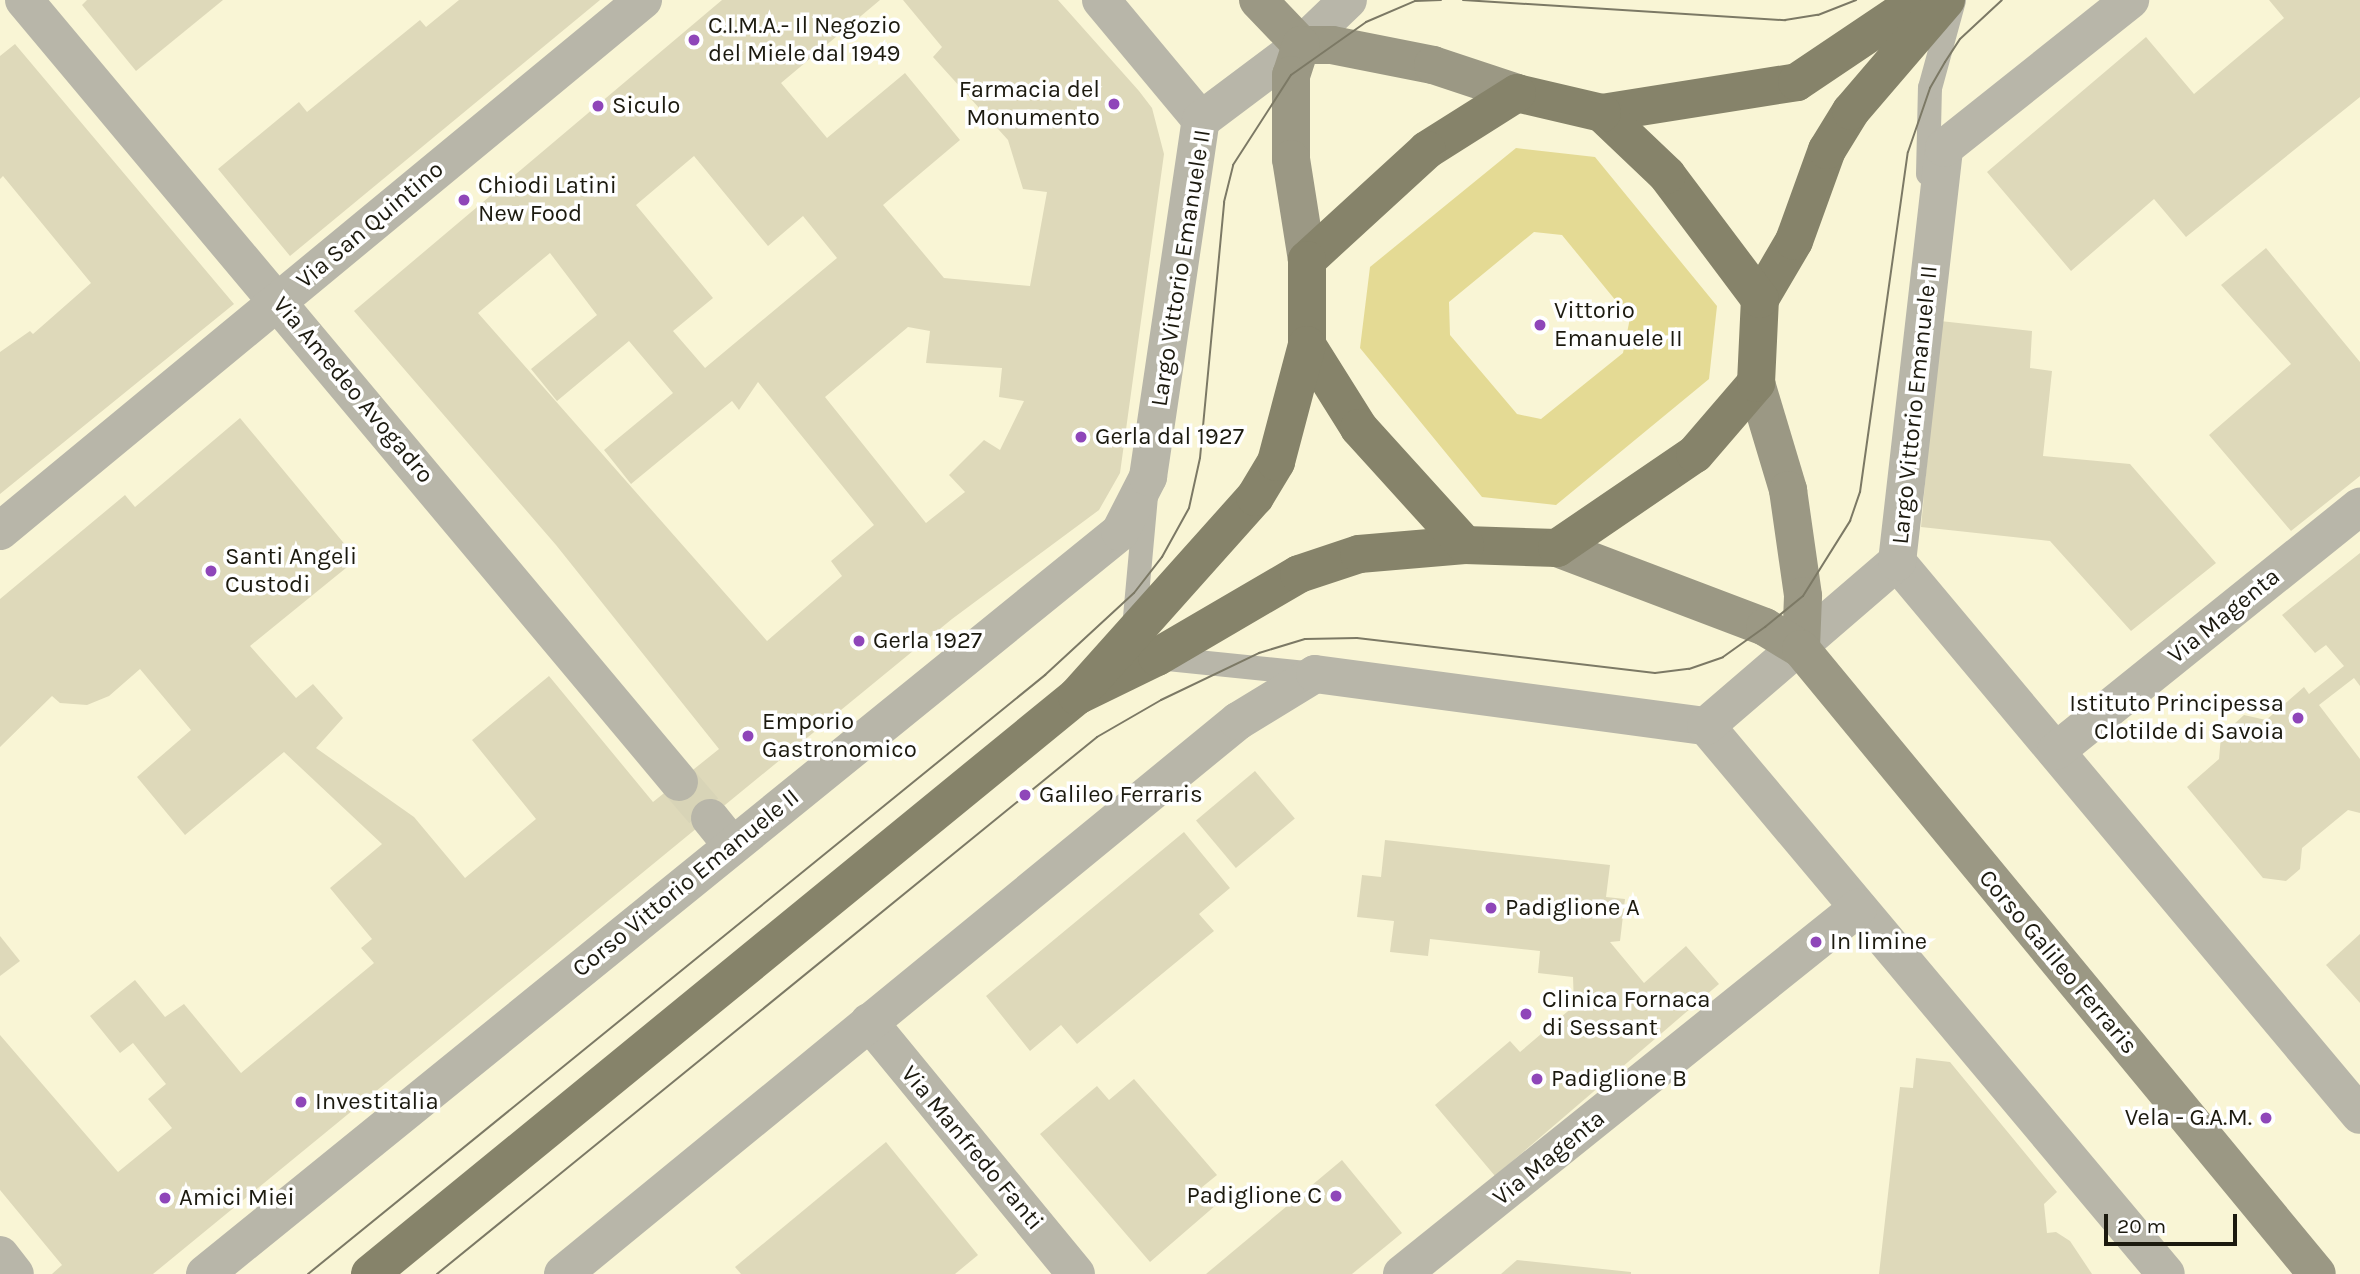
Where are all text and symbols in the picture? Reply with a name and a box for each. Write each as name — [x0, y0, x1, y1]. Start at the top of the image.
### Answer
place label: C.I.M.A.- Il Negozio del Miele dal 1949 — [708, 12, 901, 68]
marker: C.I.M.A.- Il Negozio del Miele dal 1949 — [686, 32, 702, 48]
place label: Farmacia del Monumento — [959, 76, 1100, 132]
place label: Siculo — [612, 92, 680, 120]
marker: Farmacia del Monumento — [1106, 96, 1122, 112]
marker: Siculo — [590, 98, 606, 114]
street label: Largo Vittorio Emanuele II — [1145, 127, 1217, 409]
street label: Via San Quintino — [291, 155, 449, 295]
place label: Chiodi Latini New Food — [478, 172, 617, 228]
marker: Chiodi Latini New Food — [456, 192, 472, 208]
street label: Largo Vittorio Emanuele II — [1886, 264, 1944, 546]
street label: Via Amedeo Avogadro — [267, 291, 439, 489]
place label: Vittorio Emanuele II — [1554, 297, 1683, 353]
marker: Vittorio Emanuele II — [1532, 317, 1548, 333]
place label: Gerla dal 1927 — [1095, 423, 1244, 451]
marker: Gerla dal 1927 — [1073, 429, 1089, 445]
place label: Santi Angeli Custodi — [225, 543, 357, 599]
street label: Via Magenta — [2162, 562, 2286, 670]
marker: Santi Angeli Custodi — [203, 563, 219, 579]
place label: Gerla 1927 — [873, 627, 982, 655]
marker: Gerla 1927 — [851, 633, 867, 649]
place label: Istituto Principessa Clotilde di Savoia — [2069, 690, 2284, 746]
place label: Emporio Gastronomico — [762, 708, 917, 764]
marker: Istituto Principessa Clotilde di Savoia — [2290, 710, 2306, 726]
marker: Emporio Gastronomico — [740, 728, 756, 744]
place label: Galileo Ferraris — [1039, 781, 1203, 809]
street label: Corso Vittorio Emanuele II — [567, 783, 805, 983]
marker: Galileo Ferraris — [1017, 787, 1033, 803]
street label: Corso Galileo Ferraris — [1973, 864, 2143, 1060]
place label: Padiglione A — [1505, 894, 1640, 922]
marker: Padiglione A — [1483, 900, 1499, 916]
place label: In limine — [1830, 928, 1927, 956]
marker: In limine — [1808, 934, 1824, 950]
place label: Clinica Fornaca di Sessant — [1542, 986, 1711, 1042]
marker: Clinica Fornaca di Sessant — [1516, 1004, 1536, 1024]
street label: Via Manfredo Fanti — [895, 1060, 1049, 1236]
place label: Padiglione B — [1551, 1065, 1687, 1093]
marker: Padiglione B — [1529, 1071, 1545, 1087]
place label: Investitalia — [315, 1088, 439, 1116]
marker: Investitalia — [293, 1094, 309, 1110]
street label: Via Magenta — [1487, 1104, 1611, 1212]
place label: Vela - G.A.M. — [2125, 1104, 2252, 1132]
marker: Vela - G.A.M. — [2258, 1110, 2274, 1126]
place label: Padiglione C — [1186, 1182, 1322, 1210]
place label: Amici Miei — [179, 1184, 295, 1212]
marker: Padiglione C — [1328, 1188, 1344, 1204]
marker: Amici Miei — [157, 1190, 173, 1206]
scale bar — [2108, 1200, 2241, 1244]
text: 20 m — [2117, 1214, 2166, 1238]

